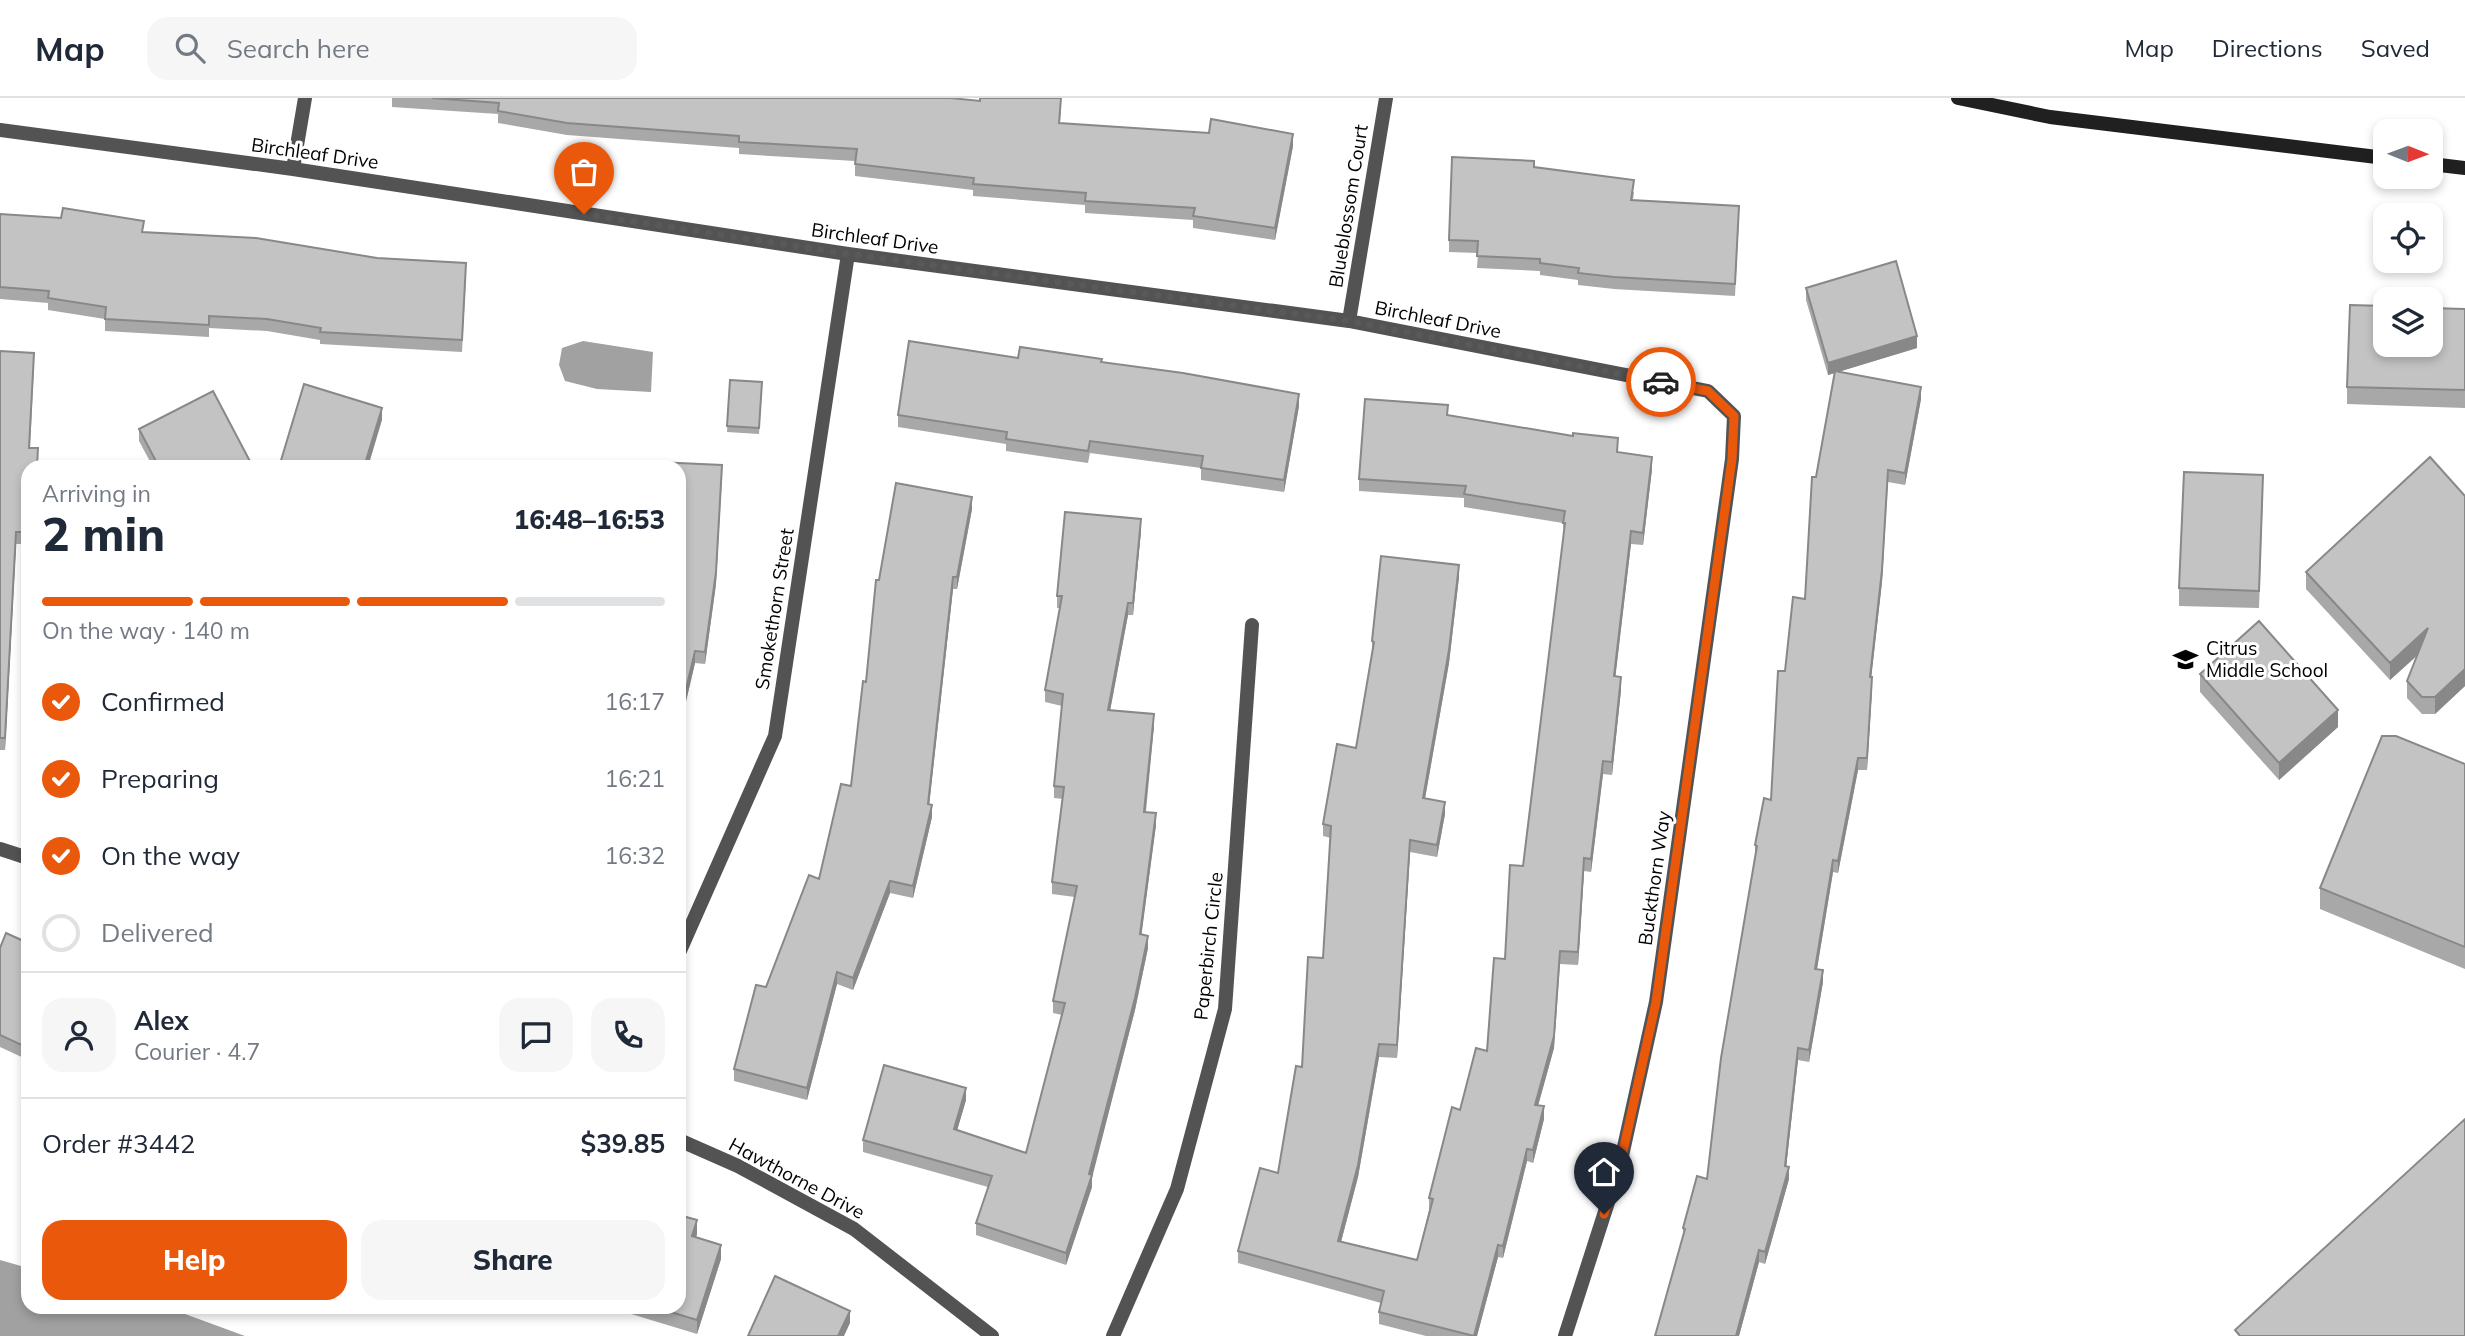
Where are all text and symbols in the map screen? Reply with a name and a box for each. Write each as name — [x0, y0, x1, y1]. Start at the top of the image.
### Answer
search box — [147, 17, 637, 80]
text: Map — [35, 28, 105, 69]
icon: search — [171, 29, 209, 67]
text: Search here — [227, 32, 370, 65]
text: Map — [2124, 33, 2174, 63]
text: Directions — [2212, 33, 2323, 63]
text: Saved — [2361, 33, 2430, 63]
north arrow — [2373, 119, 2443, 189]
map controls — [2373, 119, 2443, 357]
street label: Blueblossom Court — [1323, 122, 1373, 289]
street label: Birchleaf Drive — [250, 132, 380, 174]
pin — [554, 142, 614, 214]
icon: bag — [565, 153, 603, 191]
button: locate — [2373, 203, 2443, 273]
street label: Birchleaf Drive — [810, 217, 940, 259]
button: layers — [2373, 287, 2443, 357]
street label: Birchleaf Drive — [1373, 295, 1503, 343]
courier — [1626, 347, 1696, 417]
icon: car — [1642, 363, 1680, 401]
text: Arriving in — [42, 479, 151, 508]
text: 16:48–16:53 — [514, 503, 665, 536]
text: 2 min — [42, 505, 165, 563]
street label: Smokethorn Street — [749, 526, 799, 692]
text: On the way · 140 m — [42, 616, 250, 645]
place label: Citrus Middle School — [2206, 636, 2328, 682]
school or university icon: Citrus Middle School — [2172, 645, 2200, 673]
icon: check — [42, 683, 80, 721]
text: Confirmed — [101, 685, 225, 718]
text: 16:17 — [605, 687, 665, 716]
icon: check — [42, 760, 80, 798]
text: Preparing — [101, 762, 219, 795]
text: 16:21 — [605, 764, 665, 793]
street label: Buckthorn Way — [1633, 809, 1675, 947]
icon: check — [42, 837, 80, 875]
text: On the way — [101, 839, 240, 872]
text: 16:32 — [605, 841, 665, 870]
street label: Paperbirch Circle — [1188, 871, 1228, 1021]
text: Delivered — [101, 916, 214, 949]
button: person — [42, 998, 116, 1072]
button: chat — [499, 998, 573, 1072]
button: phone — [591, 998, 665, 1072]
text: Alex — [134, 1004, 189, 1037]
text: Courier · 4.7 — [134, 1037, 260, 1066]
text: Order #3442 — [42, 1127, 195, 1160]
text: $39.85 — [581, 1127, 665, 1160]
street label: Hawthorne Drive — [725, 1132, 869, 1224]
pin — [1574, 1142, 1634, 1214]
icon: home — [1585, 1153, 1623, 1191]
button: Help — [42, 1220, 347, 1300]
button: Share — [361, 1220, 665, 1300]

